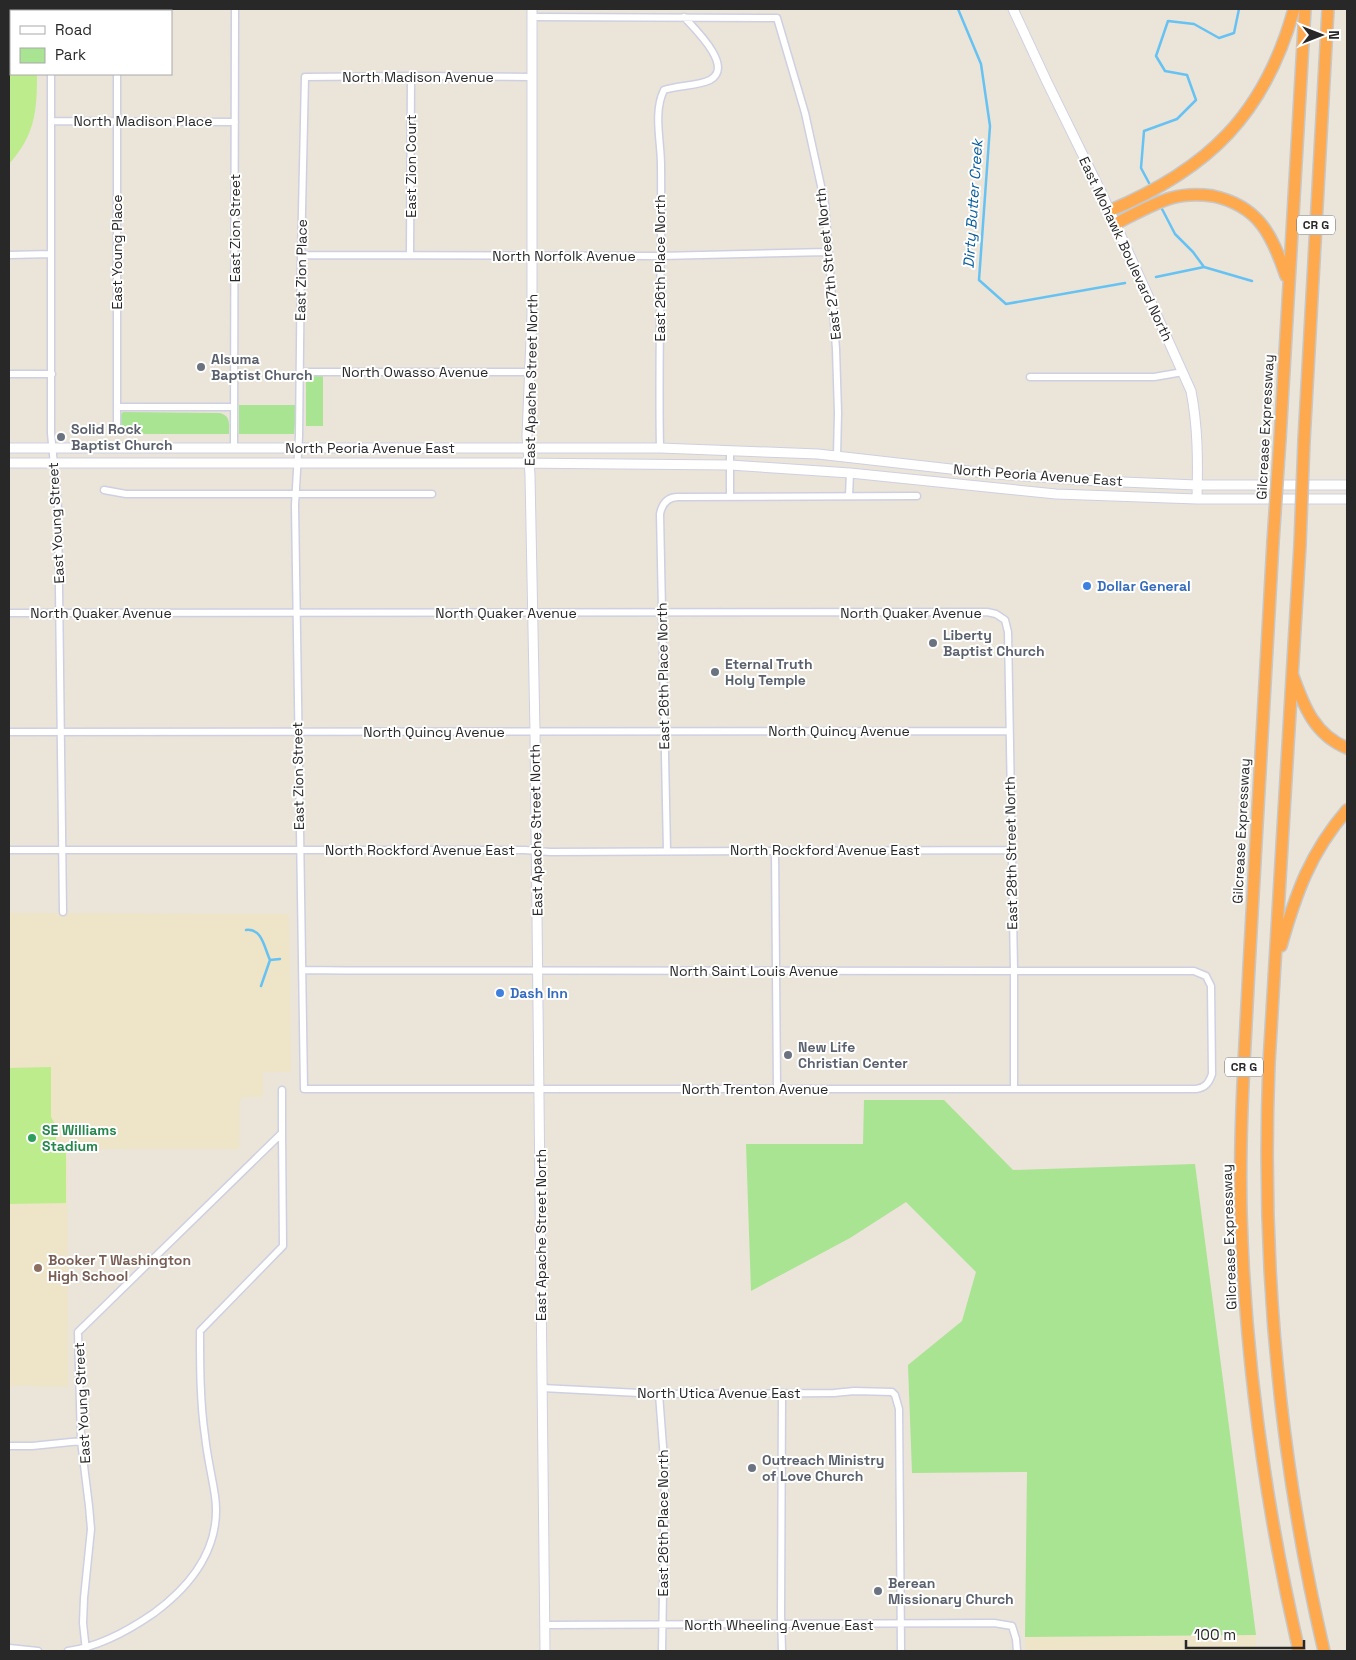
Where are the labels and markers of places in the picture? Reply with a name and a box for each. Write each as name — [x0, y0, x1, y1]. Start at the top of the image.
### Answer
place label: Alsuma Baptist Church — [211, 350, 313, 384]
marker: Alsuma Baptist Church — [195, 361, 207, 373]
place label: Solid Rock Baptist Church — [71, 420, 173, 454]
marker: Solid Rock Baptist Church — [55, 431, 67, 443]
place label: Dollar General — [1097, 577, 1191, 595]
marker: Dollar General — [1081, 580, 1093, 592]
place label: Liberty Baptist Church — [943, 626, 1045, 660]
marker: Liberty Baptist Church — [927, 637, 939, 649]
place label: Eternal Truth Holy Temple — [725, 655, 813, 689]
marker: Eternal Truth Holy Temple — [709, 666, 721, 678]
place label: Dash Inn — [510, 984, 568, 1002]
marker: Dash Inn — [494, 987, 506, 999]
place label: New Life Christian Center — [798, 1038, 908, 1072]
marker: New Life Christian Center — [782, 1049, 794, 1061]
place label: SE Williams Stadium — [42, 1121, 117, 1155]
marker: SE Williams Stadium — [26, 1132, 38, 1144]
place label: Booker T Washington High School — [48, 1251, 191, 1285]
marker: Booker T Washington High School — [32, 1262, 44, 1274]
place label: Outreach Ministry of Love Church — [762, 1451, 884, 1485]
marker: Outreach Ministry of Love Church — [746, 1462, 758, 1474]
place label: Berean Missionary Church — [888, 1574, 1014, 1608]
marker: Berean Missionary Church — [872, 1585, 884, 1597]

